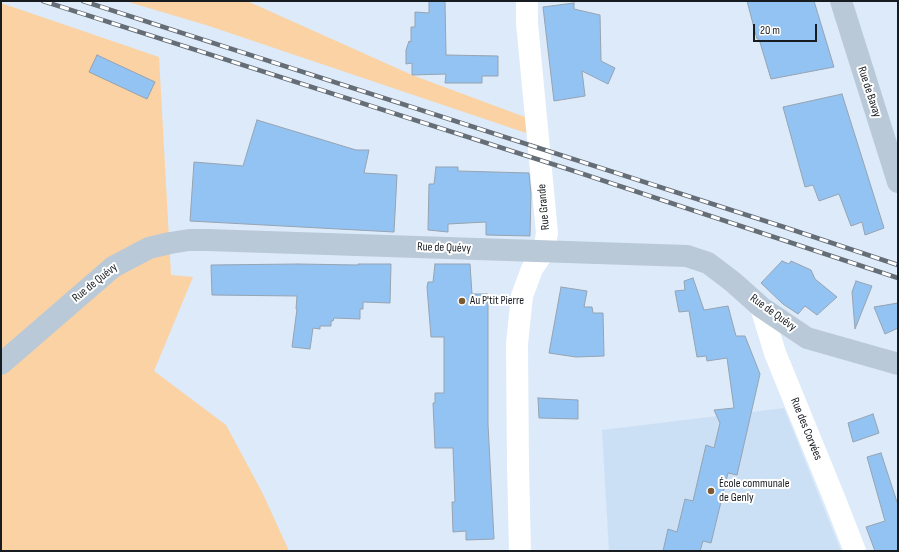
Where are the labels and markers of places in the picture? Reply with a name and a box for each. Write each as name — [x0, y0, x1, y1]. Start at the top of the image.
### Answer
place label: Au P'tit Pierre — [470, 294, 524, 308]
marker: Au P'tit Pierre — [457, 296, 467, 306]
place label: École communale de Genly — [719, 477, 790, 505]
marker: École communale de Genly — [706, 486, 716, 496]

